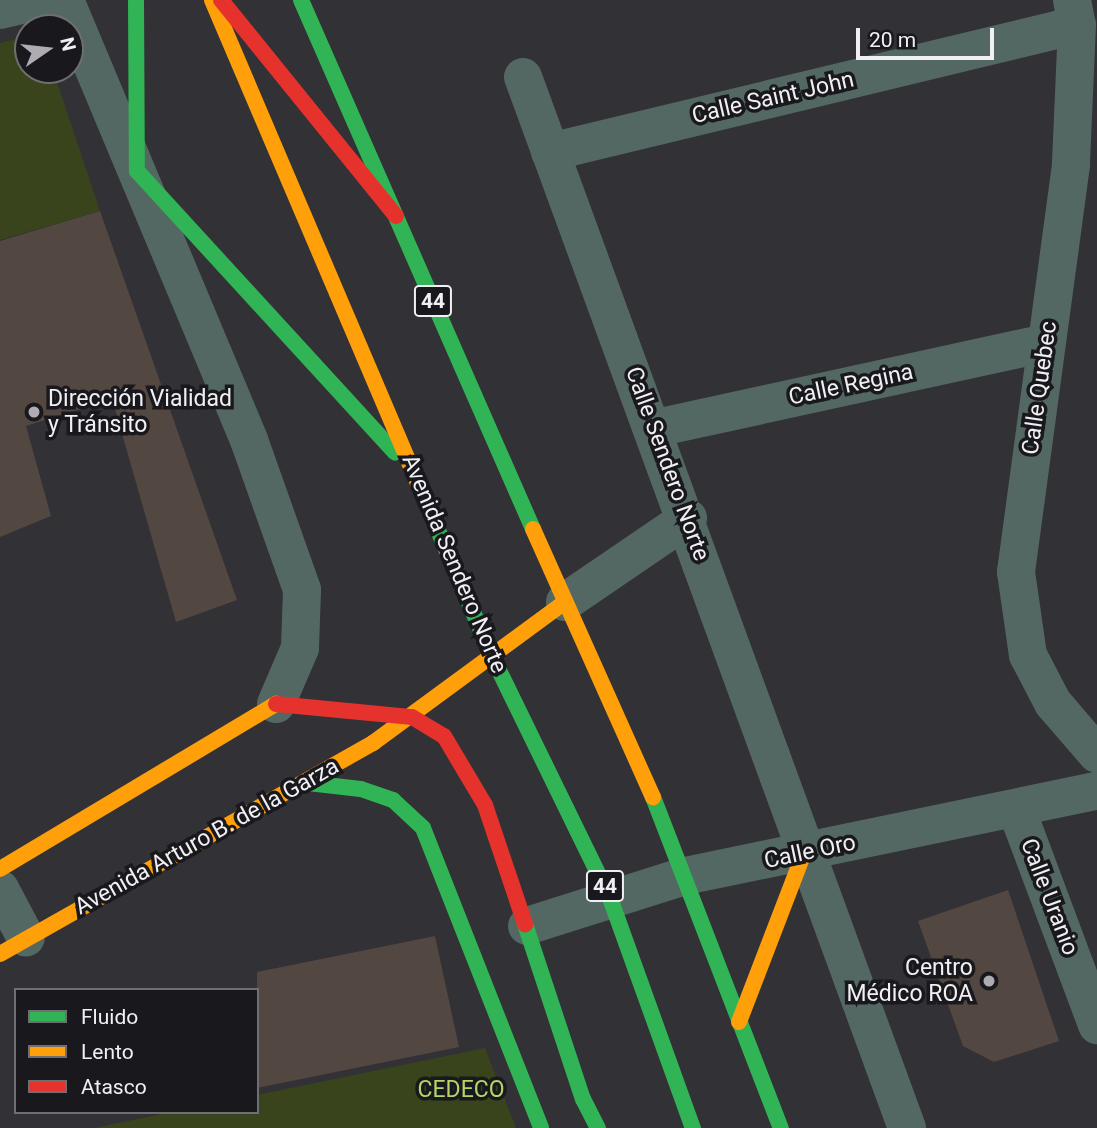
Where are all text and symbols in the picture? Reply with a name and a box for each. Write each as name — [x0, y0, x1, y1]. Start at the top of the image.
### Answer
north arrow — [14, 14, 84, 84]
scale bar — [859, 14, 997, 58]
text: 20 m — [869, 28, 916, 52]
text: N — [55, 35, 81, 54]
street label: Calle Saint John — [689, 66, 857, 130]
road number: 44 — [414, 284, 452, 318]
street label: Calle Quebec — [1017, 320, 1063, 456]
street label: Calle Regina — [786, 358, 916, 412]
street label: Calle Sendero Norte — [619, 363, 715, 565]
place label: Dirección Vialidad y Tránsito — [48, 385, 232, 439]
marker: Dirección Vialidad y Tránsito — [26, 404, 42, 420]
street label: Avenida Sendero Norte — [395, 451, 513, 677]
street label: Avenida Arturo B. de la Garza — [70, 753, 344, 921]
street label: Calle Oro — [762, 829, 858, 875]
street label: Calle Uranio — [1014, 835, 1084, 959]
road number: 44 — [586, 868, 624, 903]
place label: Centro Médico ROA — [847, 954, 973, 1008]
marker: Centro Médico ROA — [979, 971, 999, 991]
legend — [14, 988, 259, 1114]
text: Fluido — [81, 1005, 138, 1029]
text: Lento — [81, 1040, 134, 1064]
text: Atasco — [81, 1075, 147, 1099]
park label: CEDECO — [417, 1076, 505, 1104]

